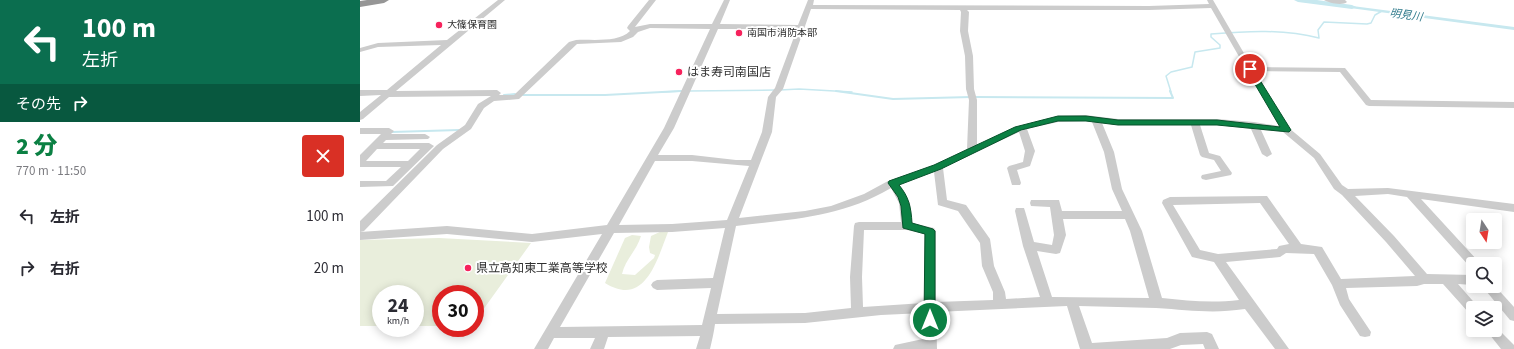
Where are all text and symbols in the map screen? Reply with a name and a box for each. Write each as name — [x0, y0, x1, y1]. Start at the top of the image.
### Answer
water label: 明見川 — [1389, 5, 1424, 25]
text: 100 m — [82, 8, 156, 48]
icon: left — [16, 16, 68, 68]
place label: 大篠保育園 — [447, 18, 497, 32]
marker: 大篠保育園 — [434, 20, 444, 30]
place label: 南国市消防本部 — [747, 26, 817, 40]
marker: 南国市消防本部 — [734, 28, 744, 38]
text: 左折 — [82, 48, 118, 73]
pin — [1233, 52, 1267, 86]
icon: arrive — [1239, 58, 1261, 80]
place label: はま寿司南国店 — [687, 64, 771, 81]
marker: はま寿司南国店 — [674, 67, 684, 77]
icon: right — [69, 92, 91, 114]
text: その先 — [16, 94, 61, 115]
text: 2 分 — [16, 129, 58, 164]
button: close — [302, 135, 344, 177]
text: 770 m · 11:50 — [16, 162, 86, 180]
icon: left — [16, 205, 38, 227]
text: 100 m — [306, 206, 344, 227]
text: 左折 — [50, 207, 80, 228]
north arrow — [1466, 213, 1502, 249]
map controls — [1466, 213, 1502, 337]
icon: right — [16, 257, 38, 279]
button: search — [1466, 257, 1502, 293]
text: 20 m — [314, 258, 344, 279]
text: 右折 — [50, 259, 80, 280]
place label: 県立高知東工業高等学校 — [476, 260, 608, 277]
marker: 県立高知東工業高等学校 — [463, 263, 473, 273]
speed limit sign: 30 — [432, 285, 484, 337]
text: 24 — [387, 292, 409, 320]
position arrow — [909, 299, 951, 341]
button: layers — [1466, 301, 1502, 337]
text: km/h — [387, 314, 409, 328]

